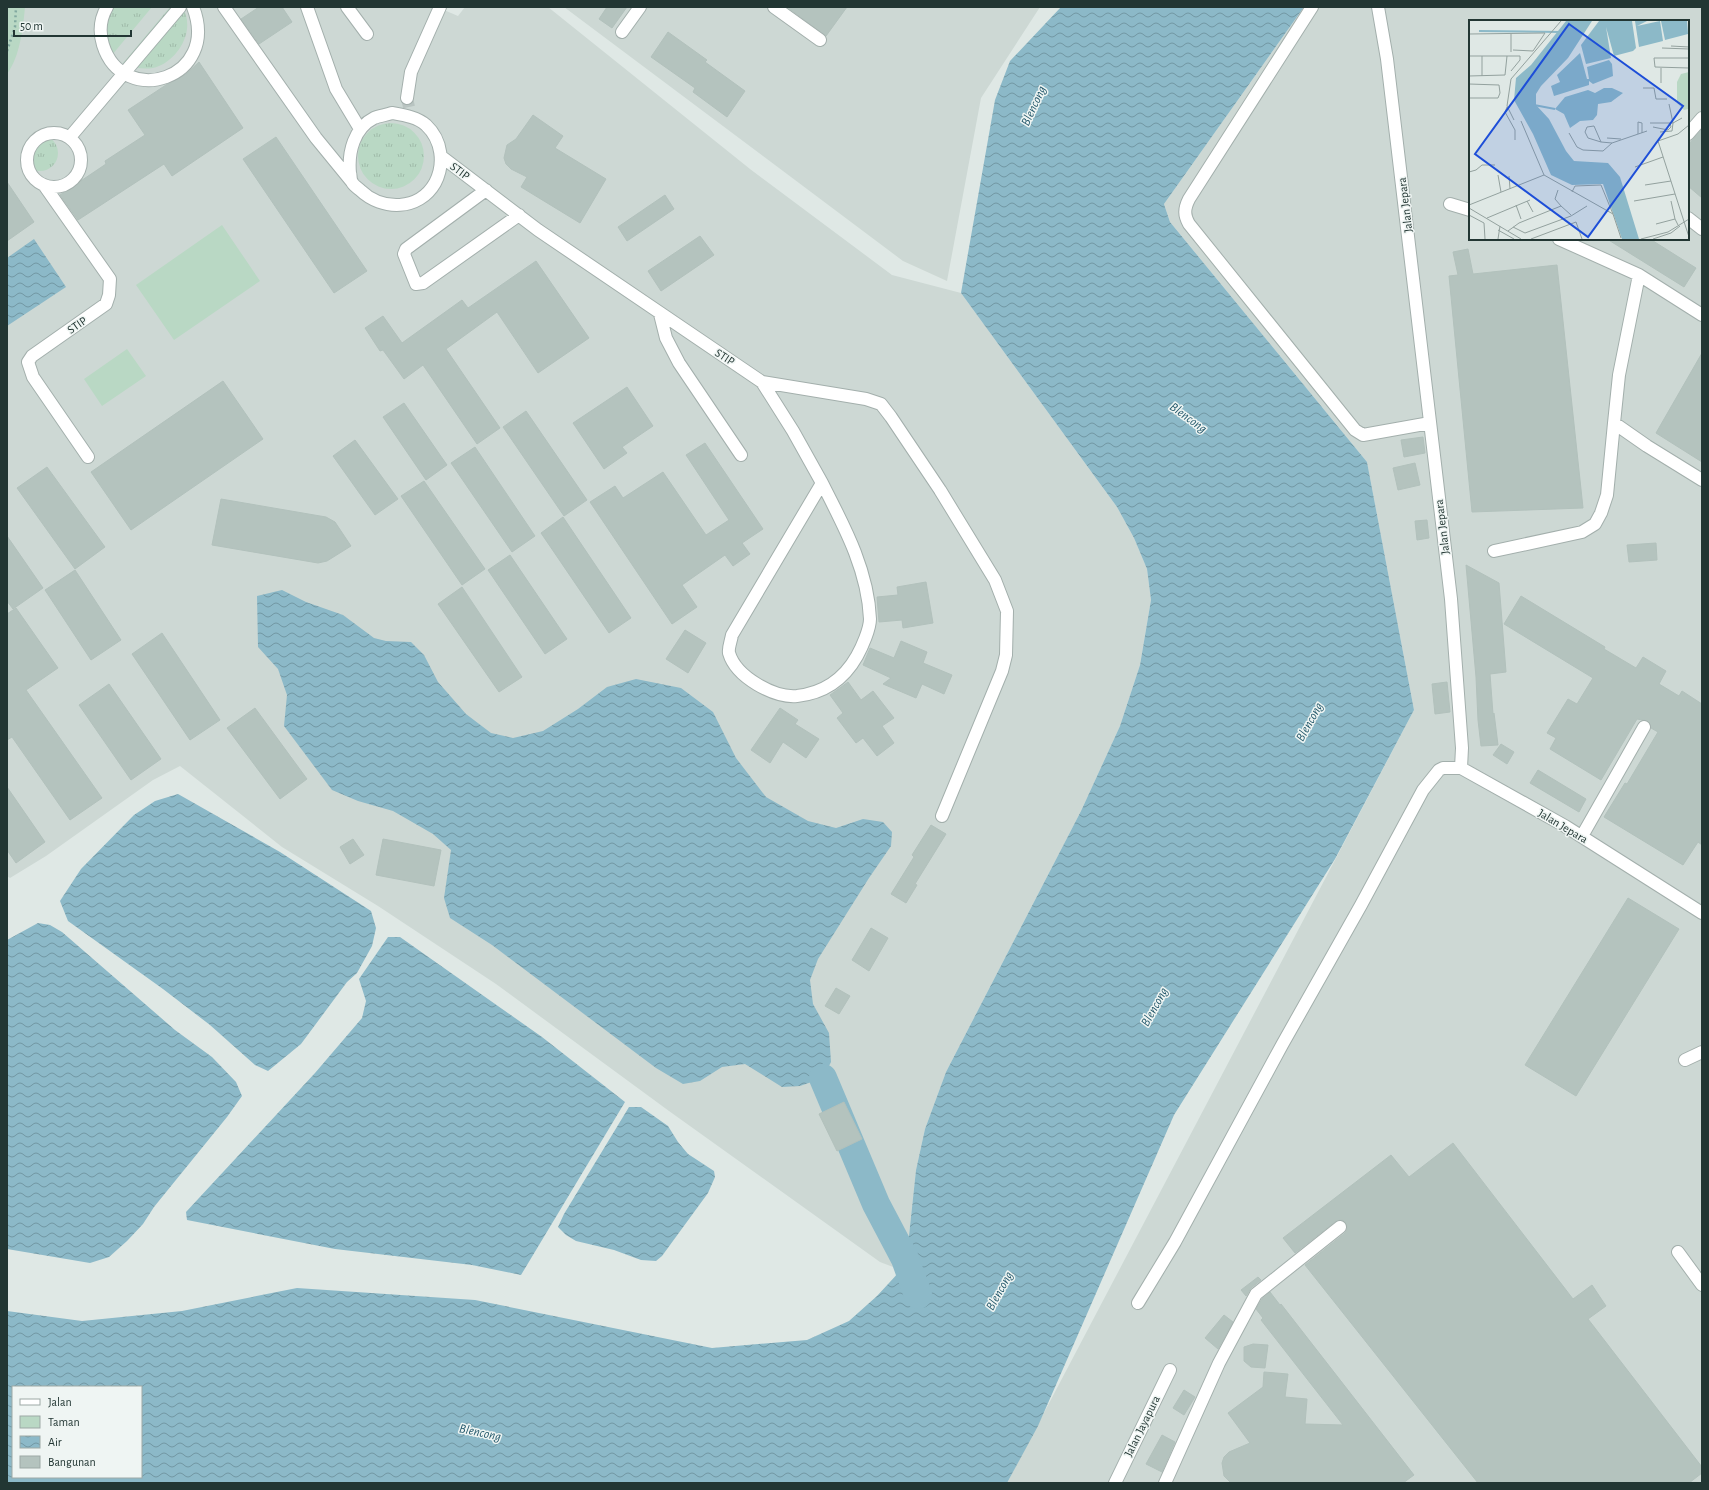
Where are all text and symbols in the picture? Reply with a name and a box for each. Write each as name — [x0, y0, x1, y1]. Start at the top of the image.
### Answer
scale bar — [14, 12, 131, 38]
text: 50 m — [20, 20, 43, 32]
inset map — [1469, 20, 1689, 240]
water label: Blencong — [1019, 84, 1049, 128]
street label: STIP — [448, 160, 472, 182]
street label: Jalan Jepara — [1396, 176, 1414, 233]
street label: STIP — [65, 314, 89, 336]
street label: STIP — [713, 346, 737, 368]
water label: Blencong — [1167, 400, 1209, 436]
street label: Jalan Jepara — [1433, 498, 1451, 555]
water label: Blencong — [1294, 700, 1326, 744]
street label: Jalan Jepara — [1536, 807, 1590, 846]
water label: Blencong — [1139, 985, 1171, 1029]
water label: Blencong — [984, 1269, 1016, 1313]
legend — [12, 1386, 142, 1478]
street label: Jalan Jayapura — [1122, 1393, 1163, 1459]
text: Jalan — [48, 1396, 72, 1408]
text: Taman — [48, 1416, 80, 1428]
water label: Blencong — [458, 1422, 502, 1444]
text: Air — [48, 1436, 62, 1448]
text: Bangunan — [48, 1456, 96, 1468]

